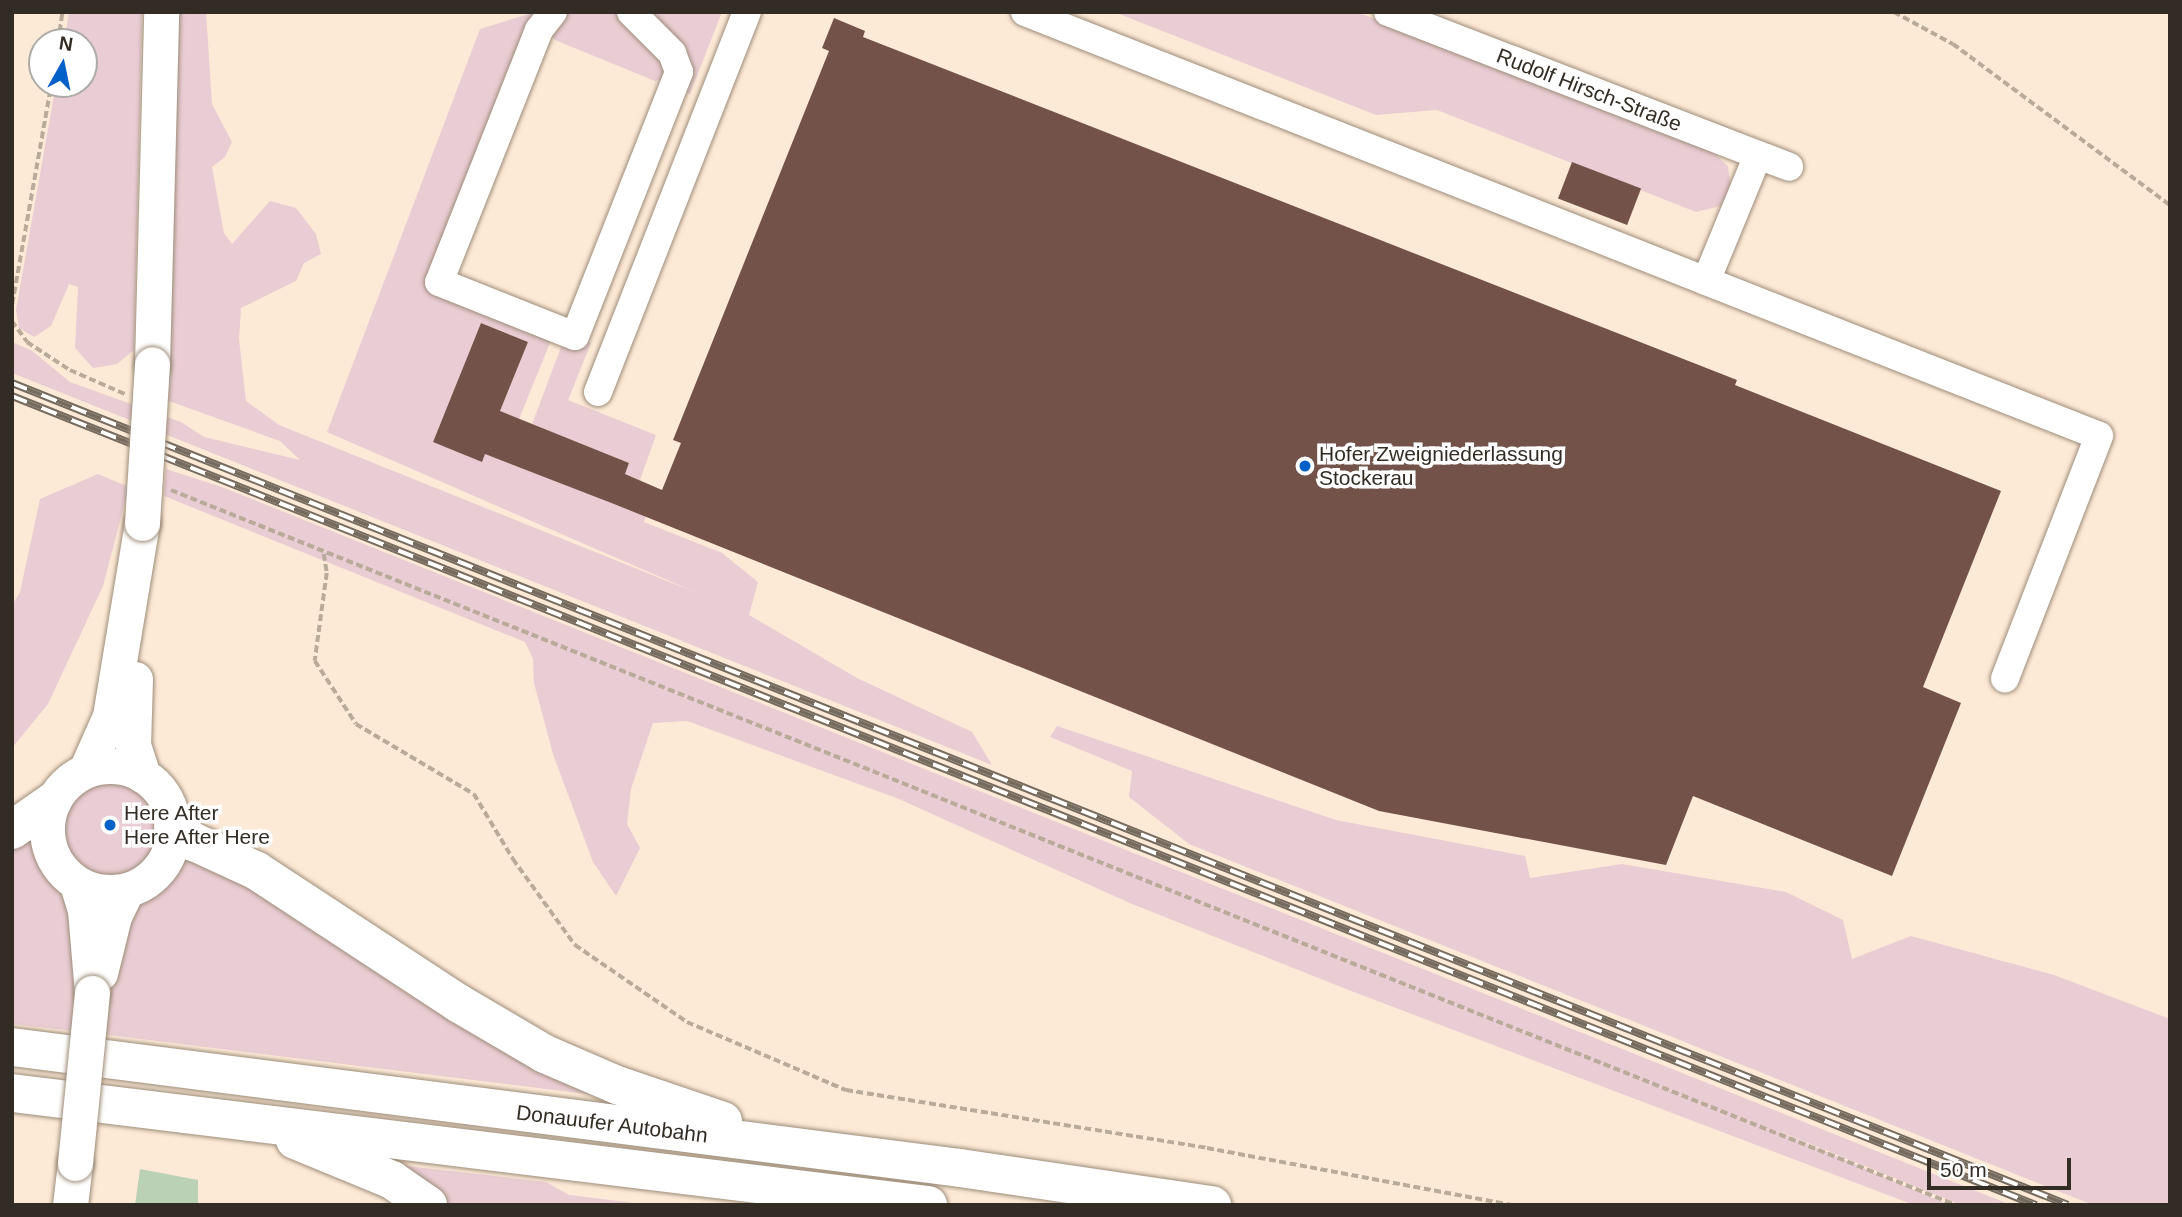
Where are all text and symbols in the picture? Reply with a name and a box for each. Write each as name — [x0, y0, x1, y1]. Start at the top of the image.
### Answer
north arrow — [28, 28, 98, 98]
text: N — [58, 32, 74, 55]
street label: Rudolf Hirsch-Straße — [1493, 43, 1685, 137]
place label: Hofer Zweigniederlassung Stockerau — [1319, 441, 1563, 491]
marker: Hofer Zweigniederlassung Stockerau — [1297, 458, 1313, 474]
place label: Here After Here After Here — [124, 800, 271, 850]
marker: Here After Here After Here — [102, 817, 118, 833]
street label: Donauufer Autobahn — [514, 1100, 710, 1148]
scale bar — [1930, 1144, 2074, 1188]
text: 50 m — [1940, 1158, 1987, 1181]

